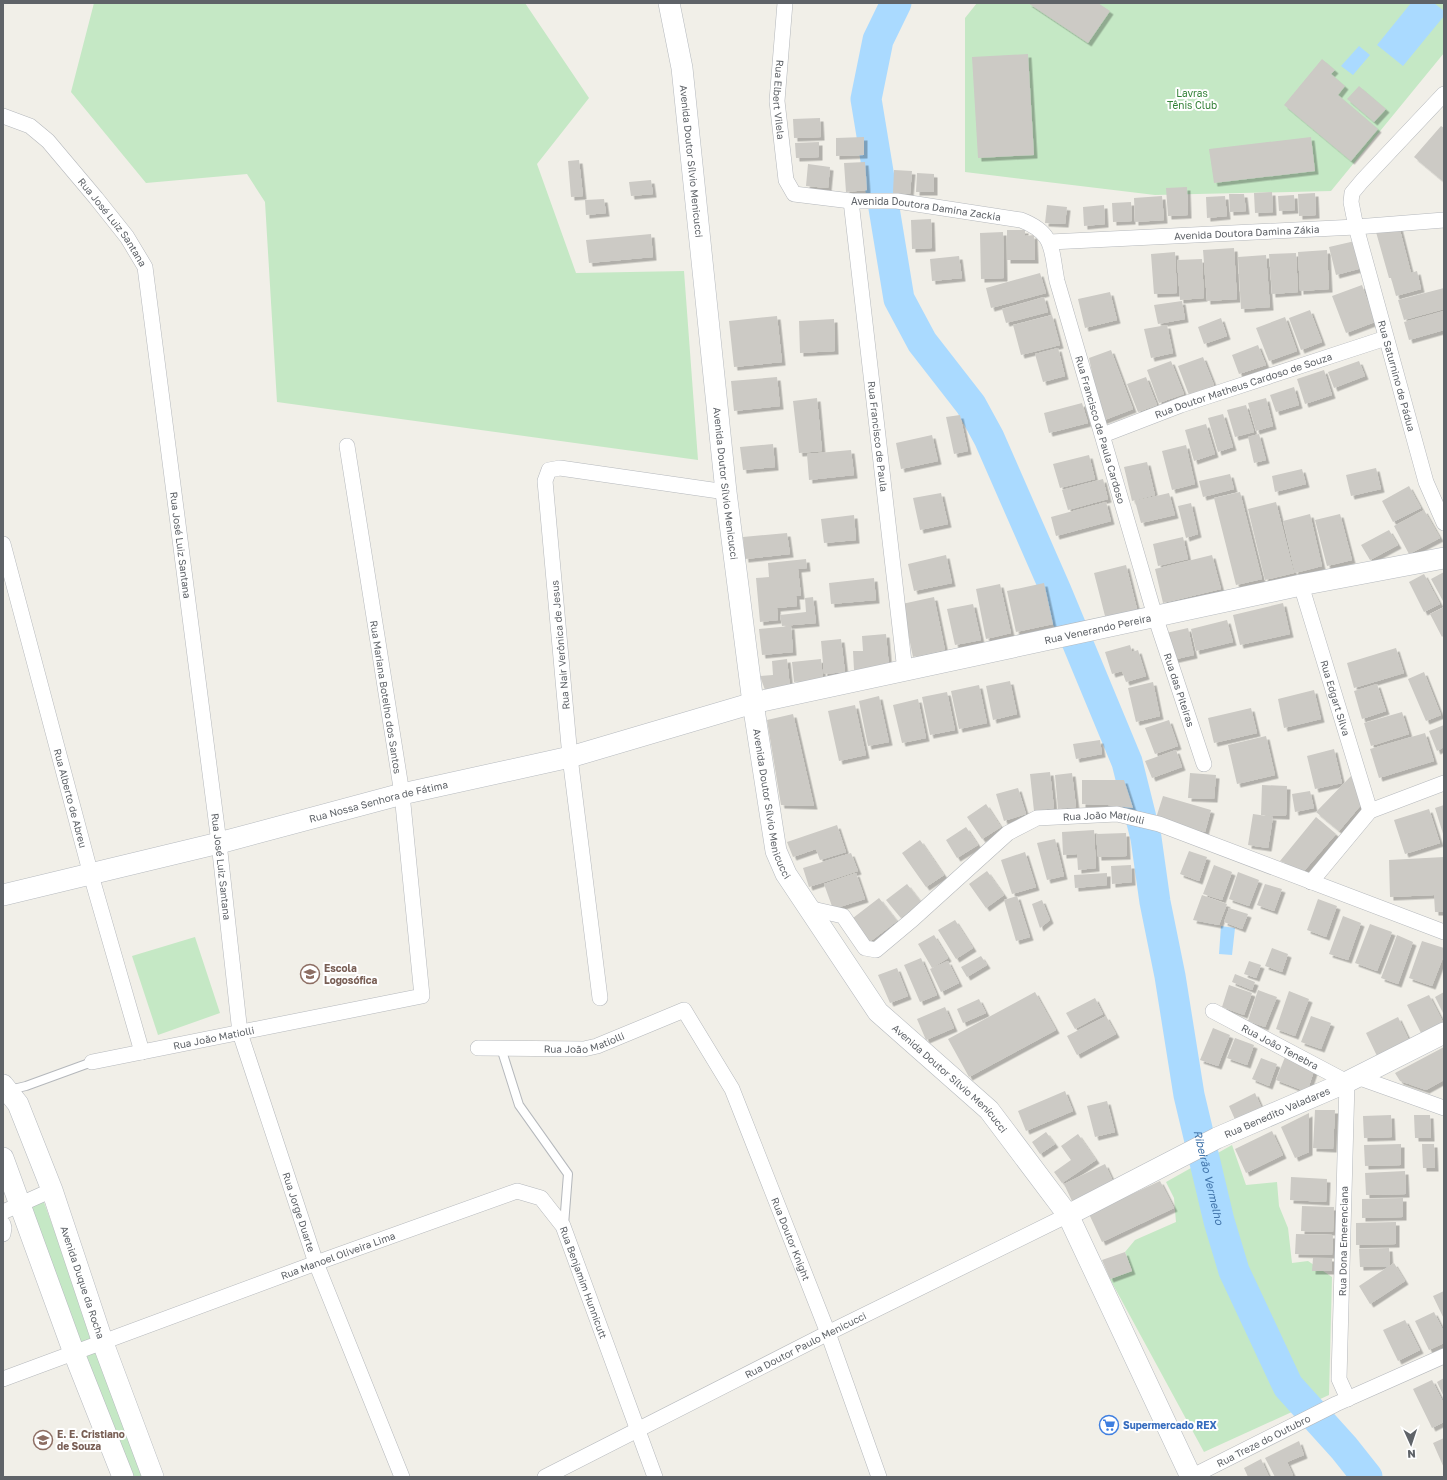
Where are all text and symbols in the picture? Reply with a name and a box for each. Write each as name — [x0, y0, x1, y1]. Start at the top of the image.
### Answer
street label: Rua Elbert Vilela — [771, 59, 787, 140]
street label: Avenida Doutor Sílvio Menicucci — [678, 84, 706, 238]
park label: Lavras Tênis Club — [1167, 87, 1217, 111]
street label: Rua José Luiz Santana — [76, 175, 149, 269]
street label: Avenida Doutora Damina Zackia — [851, 195, 1002, 223]
street label: Avenida Doutora Damina Zákia — [1174, 223, 1320, 242]
street label: Rua Saturnino de Pádua — [1376, 319, 1418, 433]
street label: Rua Doutor Matheus Cardoso de Souza — [1153, 350, 1334, 421]
street label: Rua Francisco de Paula Cardoso — [1073, 354, 1128, 505]
street label: Rua Francisco de Paula — [866, 380, 890, 492]
street label: Avenida Doutor Sílvio Menicucci — [711, 407, 741, 560]
street label: Rua José Luiz Santana — [168, 491, 194, 599]
street label: Rua Nair Verônica de Jesus — [548, 580, 572, 710]
street label: Rua Venerando Pereira — [1043, 611, 1152, 646]
street label: Rua Mariana Botelho dos Santos — [368, 619, 404, 775]
street label: Rua das Piteiras — [1162, 651, 1197, 728]
street label: Rua Edgart Silva — [1318, 659, 1353, 737]
street label: Avenida Doutor Sílvio Menicucci — [751, 728, 794, 881]
street label: Rua Alberto de Abreu — [52, 747, 89, 849]
street label: Rua Nossa Senhora de Fátima — [308, 778, 449, 825]
street label: Rua João Matiolli — [1062, 808, 1146, 826]
street label: Rua José Luiz Santana — [209, 812, 233, 921]
place label: Escola Logosófica — [324, 962, 378, 986]
school or university icon: Escola Logosófica — [299, 963, 321, 985]
street label: Rua João Tenebra — [1240, 1021, 1321, 1072]
street label: Avenida Doutor Sílvio Menicucci — [890, 1022, 1010, 1135]
street label: Rua João Matiolli — [172, 1024, 255, 1052]
street label: Rua João Matiolli — [544, 1029, 626, 1055]
street label: Rua Benedito Valadares — [1222, 1084, 1332, 1140]
water label: Ribeirão Vermelho — [1192, 1129, 1227, 1227]
street label: Rua Jorge Duarte — [280, 1171, 318, 1254]
street label: Rua Dona Emerenciana — [1336, 1186, 1350, 1296]
street label: Rua Doutor Knight — [769, 1196, 813, 1282]
street label: Avenida Duque da Rocha — [58, 1224, 107, 1340]
street label: Rua Benjamim Hunnicutt — [558, 1225, 610, 1340]
street label: Rua Manoel Oliveira Lima — [279, 1229, 397, 1282]
street label: Rua Doutor Paulo Menicucci — [743, 1309, 868, 1380]
street label: Rua Treze do Outubro — [1214, 1412, 1312, 1469]
supermarket icon: Supermercado REX — [1098, 1414, 1120, 1436]
place label: Supermercado REX — [1123, 1419, 1217, 1431]
north arrow — [1391, 1424, 1431, 1464]
place label: E. E. Cristiano de Souza — [57, 1428, 125, 1452]
school or university icon: E. E. Cristiano de Souza — [32, 1429, 54, 1451]
text: N — [1407, 1448, 1416, 1461]

